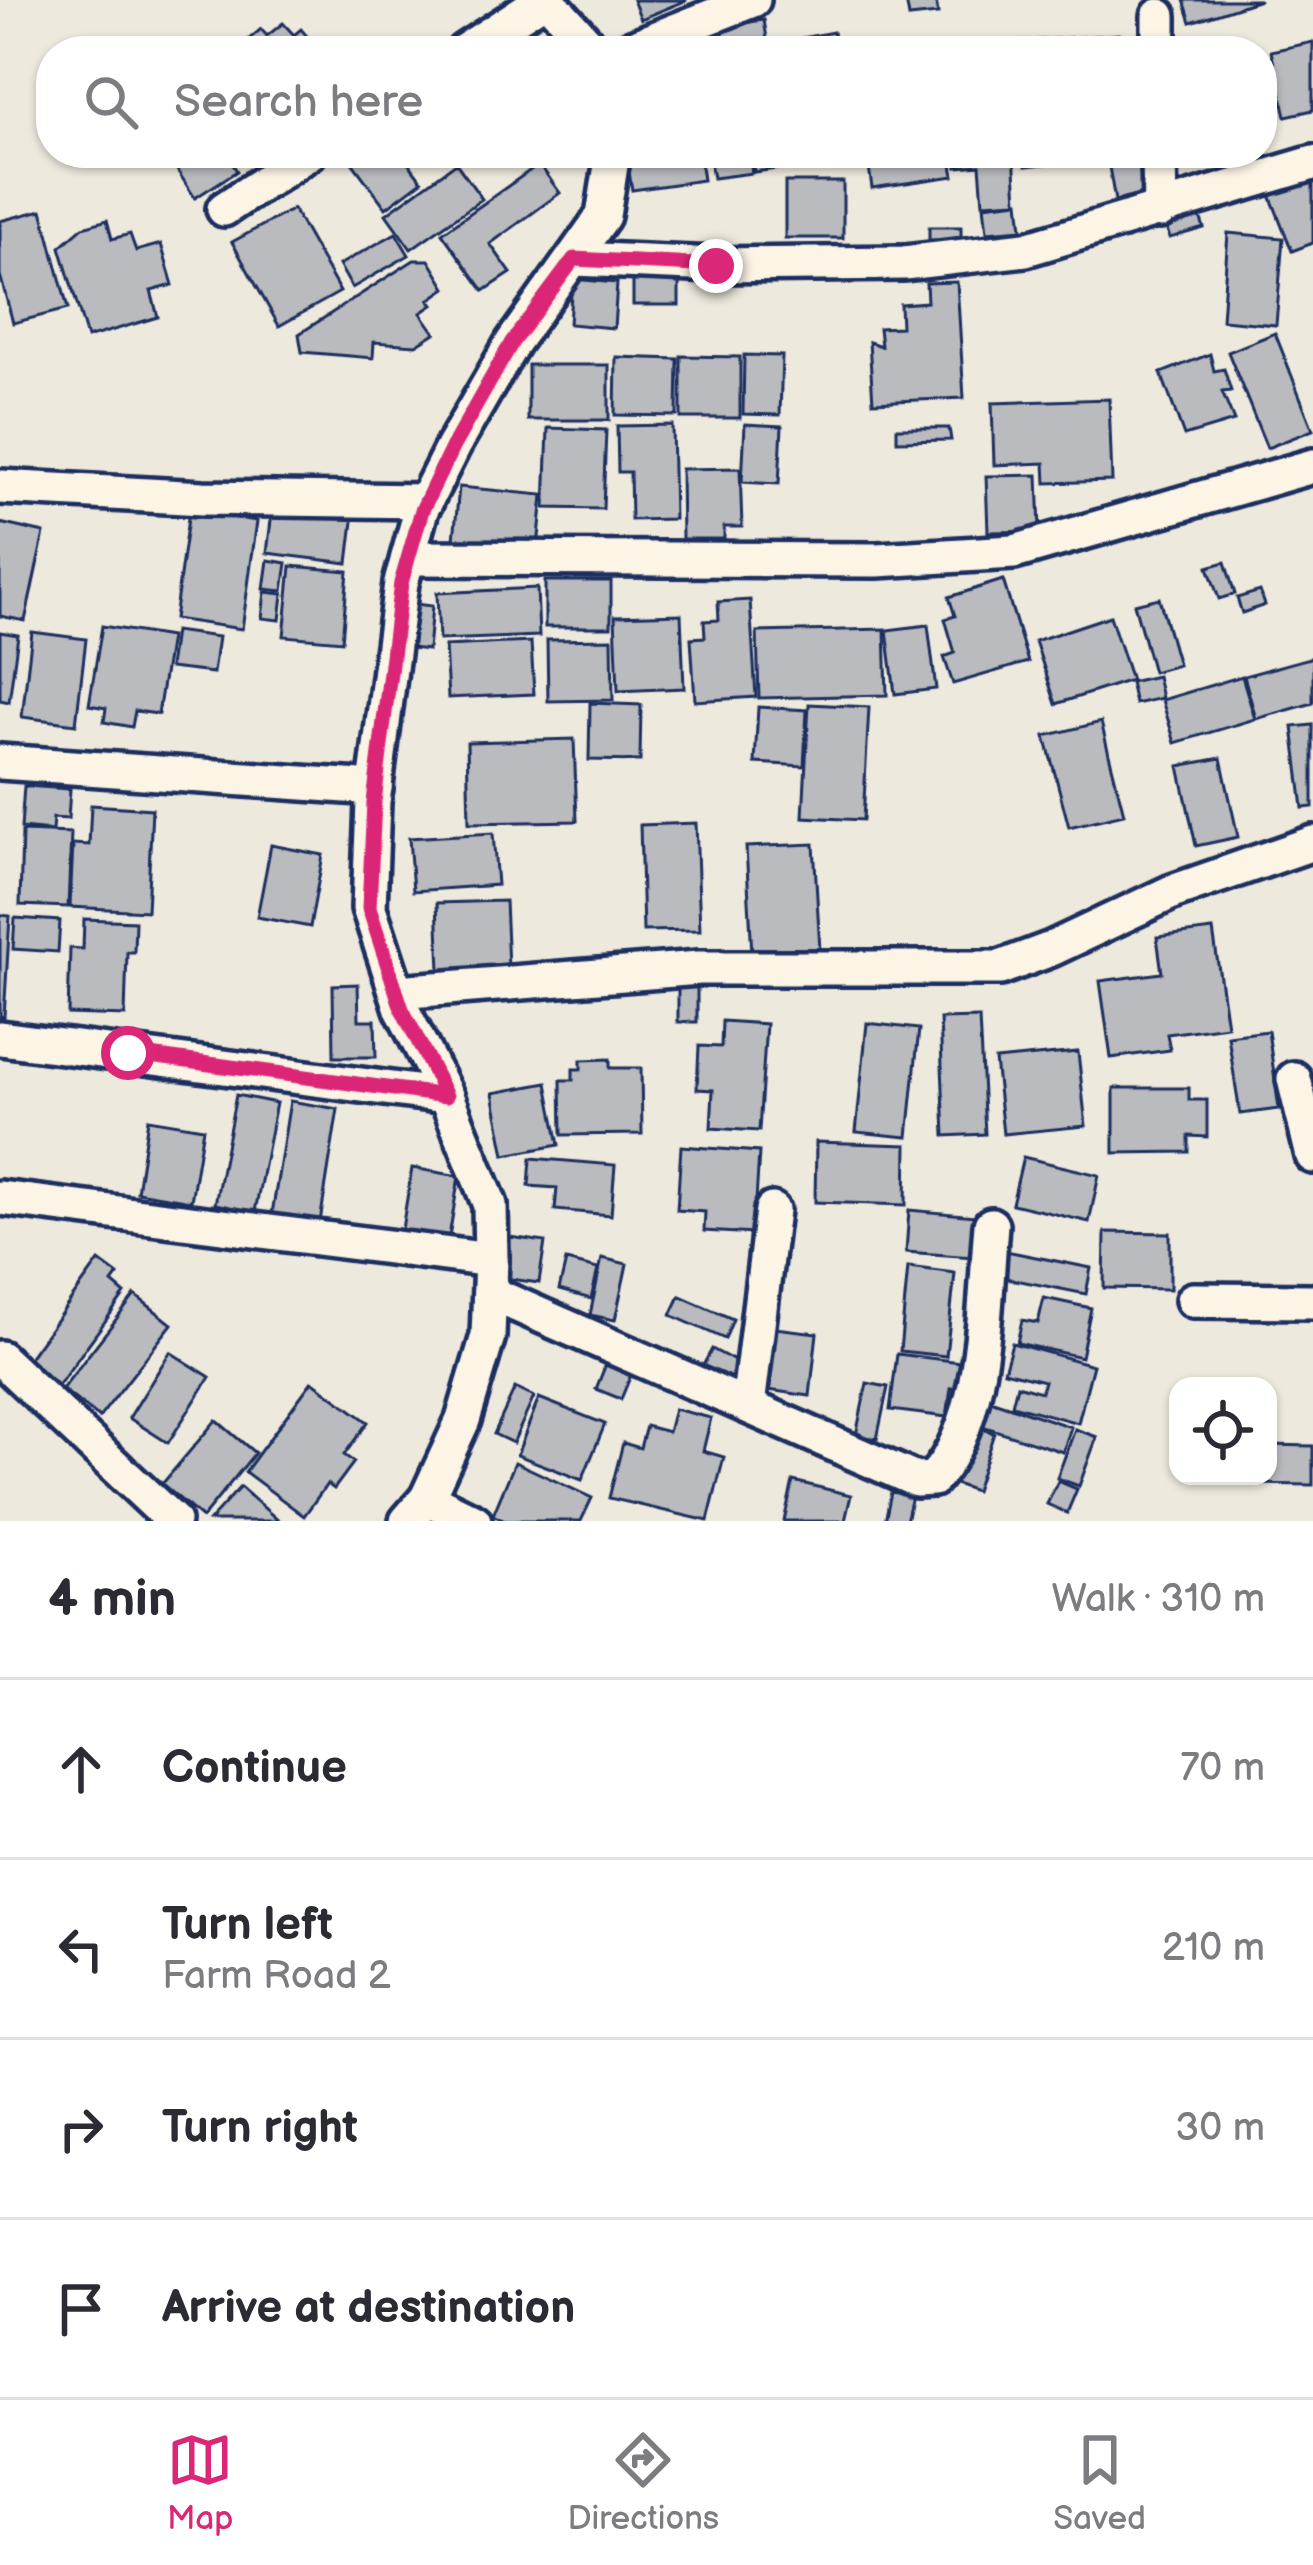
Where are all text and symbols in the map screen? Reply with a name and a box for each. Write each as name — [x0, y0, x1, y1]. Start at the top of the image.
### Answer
search box — [36, 36, 1277, 168]
icon: search — [78, 69, 144, 135]
text: Search here — [174, 75, 423, 130]
route end — [689, 239, 743, 293]
route start — [101, 1026, 155, 1080]
map controls — [1169, 1377, 1277, 1485]
button: locate — [1169, 1377, 1277, 1485]
text: 4 min — [48, 1569, 176, 1630]
text: Walk · 310 m — [1052, 1576, 1265, 1623]
icon: ahead — [48, 1736, 114, 1802]
text: Continue — [162, 1741, 347, 1796]
text: 70 m — [1180, 1745, 1265, 1792]
text: Turn left — [162, 1898, 333, 1953]
icon: left — [48, 1916, 114, 1982]
text: 210 m — [1162, 1925, 1265, 1972]
text: Farm Road 2 — [162, 1953, 391, 2000]
icon: right — [48, 2096, 114, 2162]
text: Turn right — [162, 2101, 358, 2156]
text: 30 m — [1175, 2105, 1265, 2152]
icon: arrive — [48, 2276, 114, 2342]
text: Arrive at destination — [162, 2281, 575, 2336]
tab: Map — [167, 2427, 233, 2539]
tab: Directions — [568, 2427, 719, 2539]
tab: Saved — [1053, 2427, 1146, 2539]

